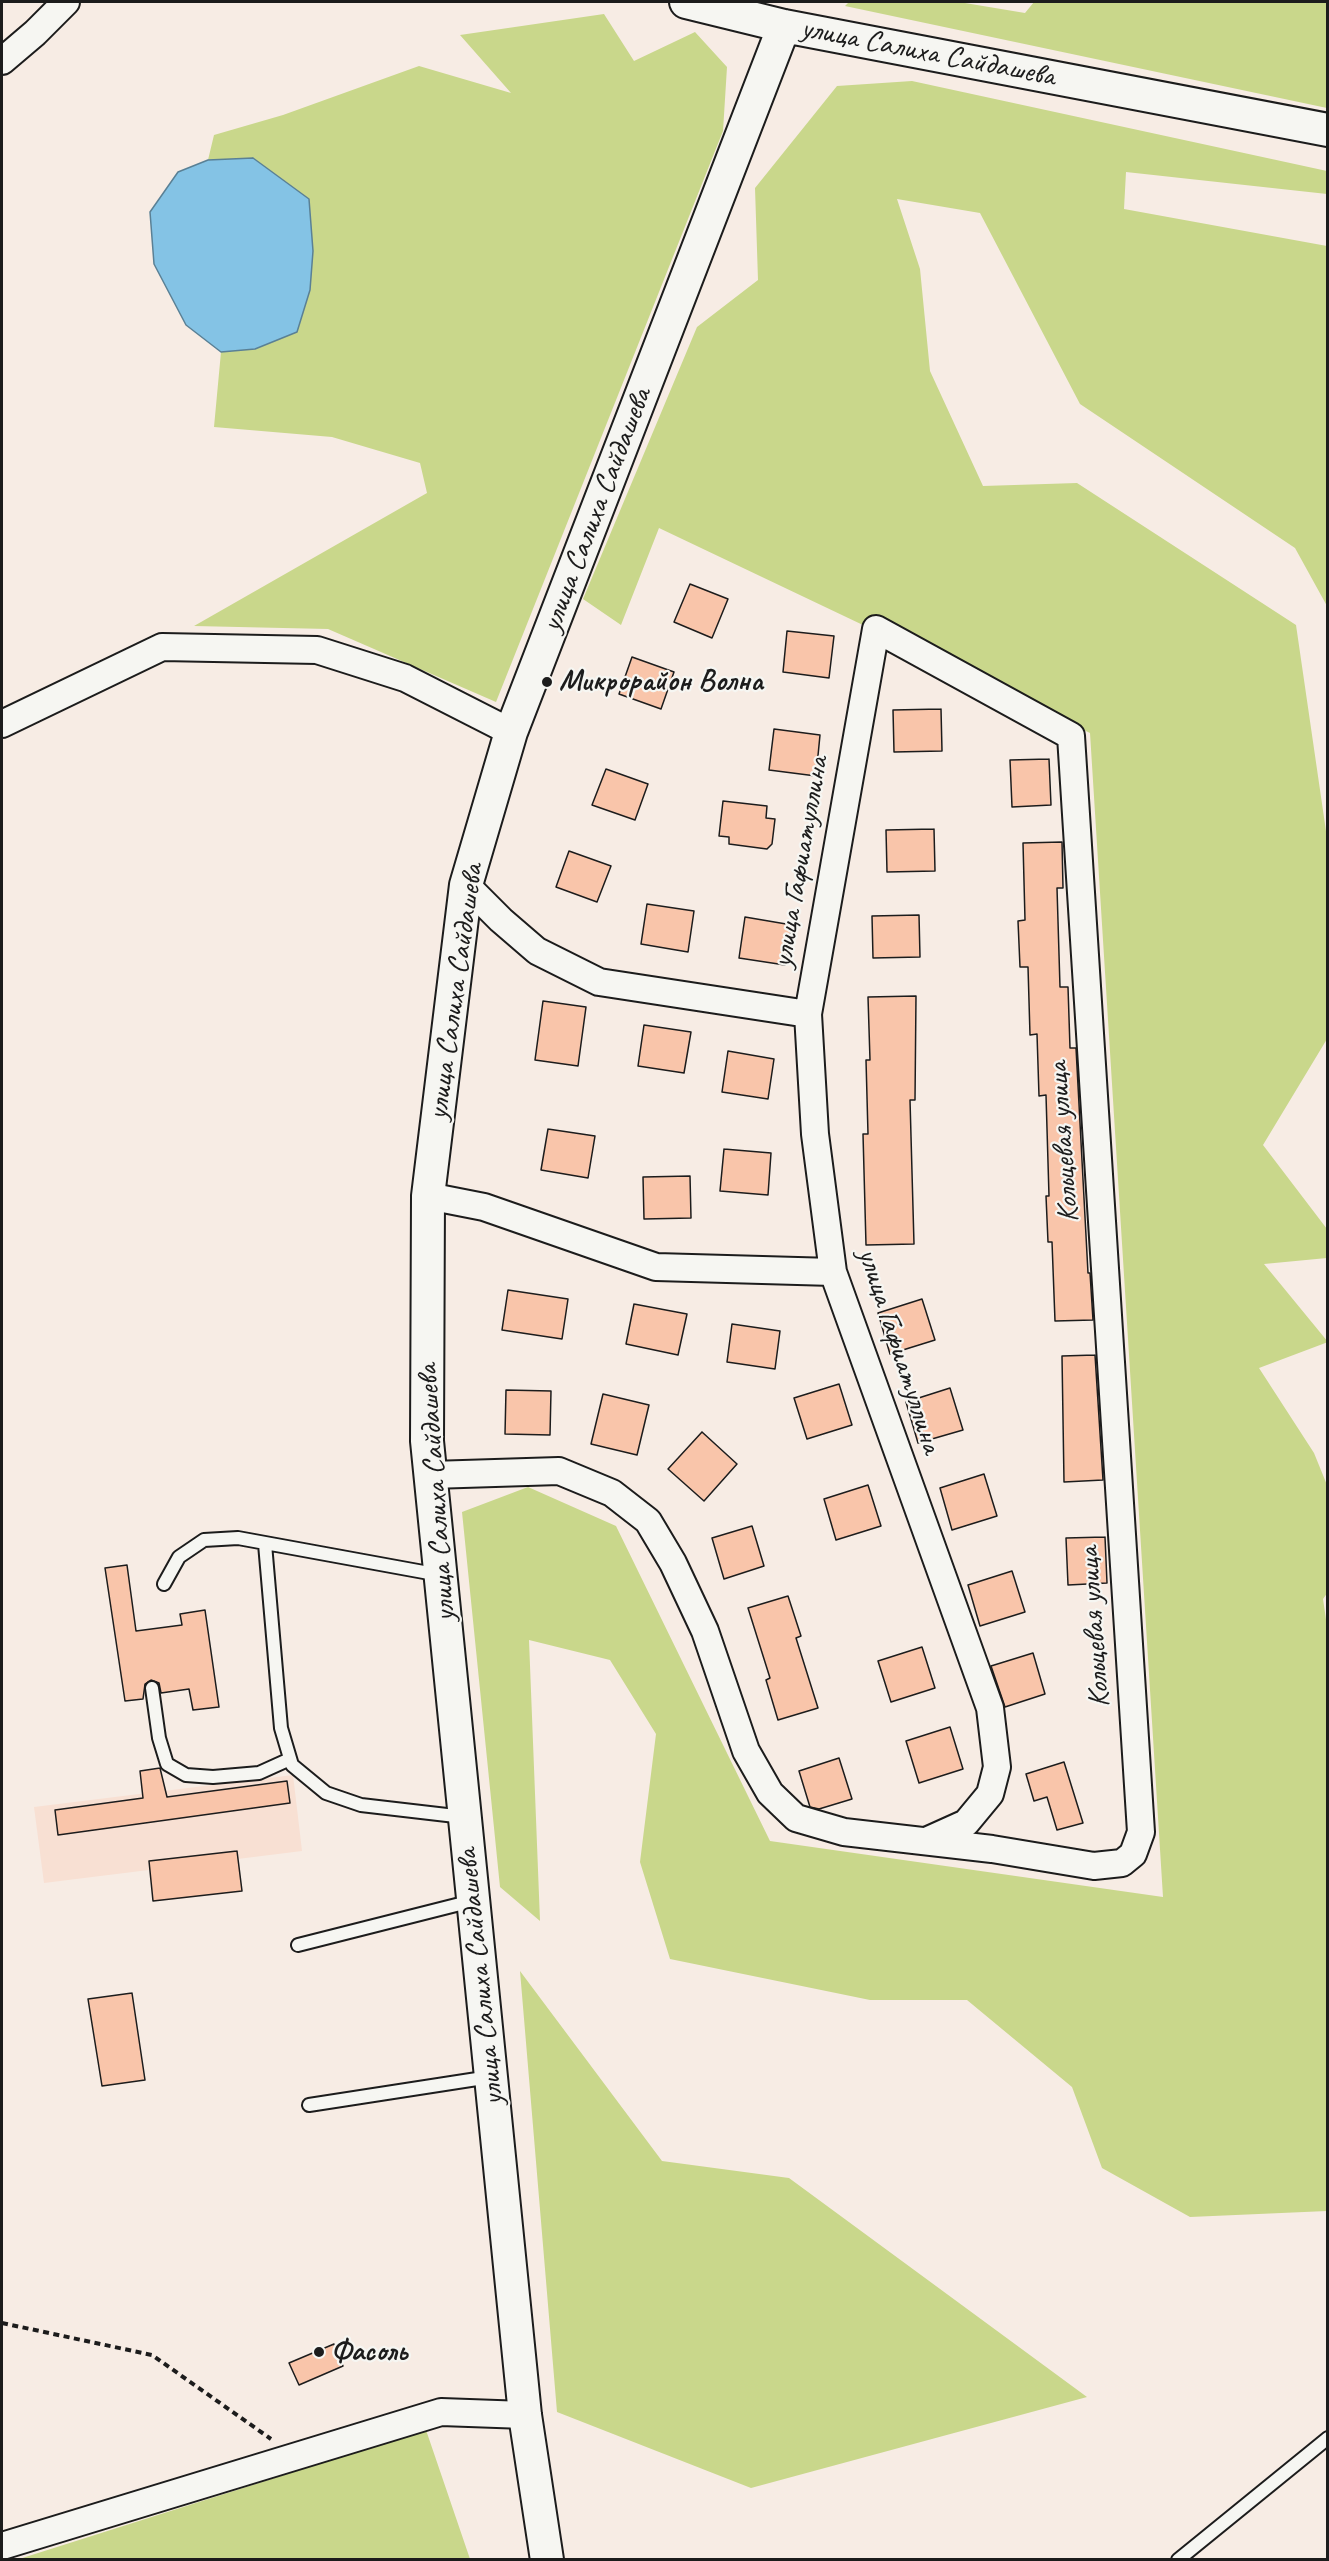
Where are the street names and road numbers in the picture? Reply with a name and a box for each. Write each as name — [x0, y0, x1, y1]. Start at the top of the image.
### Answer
street label: улица Салиха Сайдашева — [798, 11, 1058, 95]
street label: улица Салиха Сайдашева — [534, 383, 660, 637]
street label: улица Гафиатуллина — [765, 754, 837, 970]
street label: улица Салиха Сайдашева — [420, 862, 492, 1122]
street label: Кольцевая улица — [1040, 1060, 1088, 1224]
street label: улица Гафиатуллина — [849, 1244, 949, 1458]
street label: улица Салиха Сайдашева — [410, 1363, 464, 1623]
street label: Кольцевая улица — [1071, 1545, 1119, 1709]
street label: улица Салиха Сайдашева — [450, 1847, 512, 2107]

